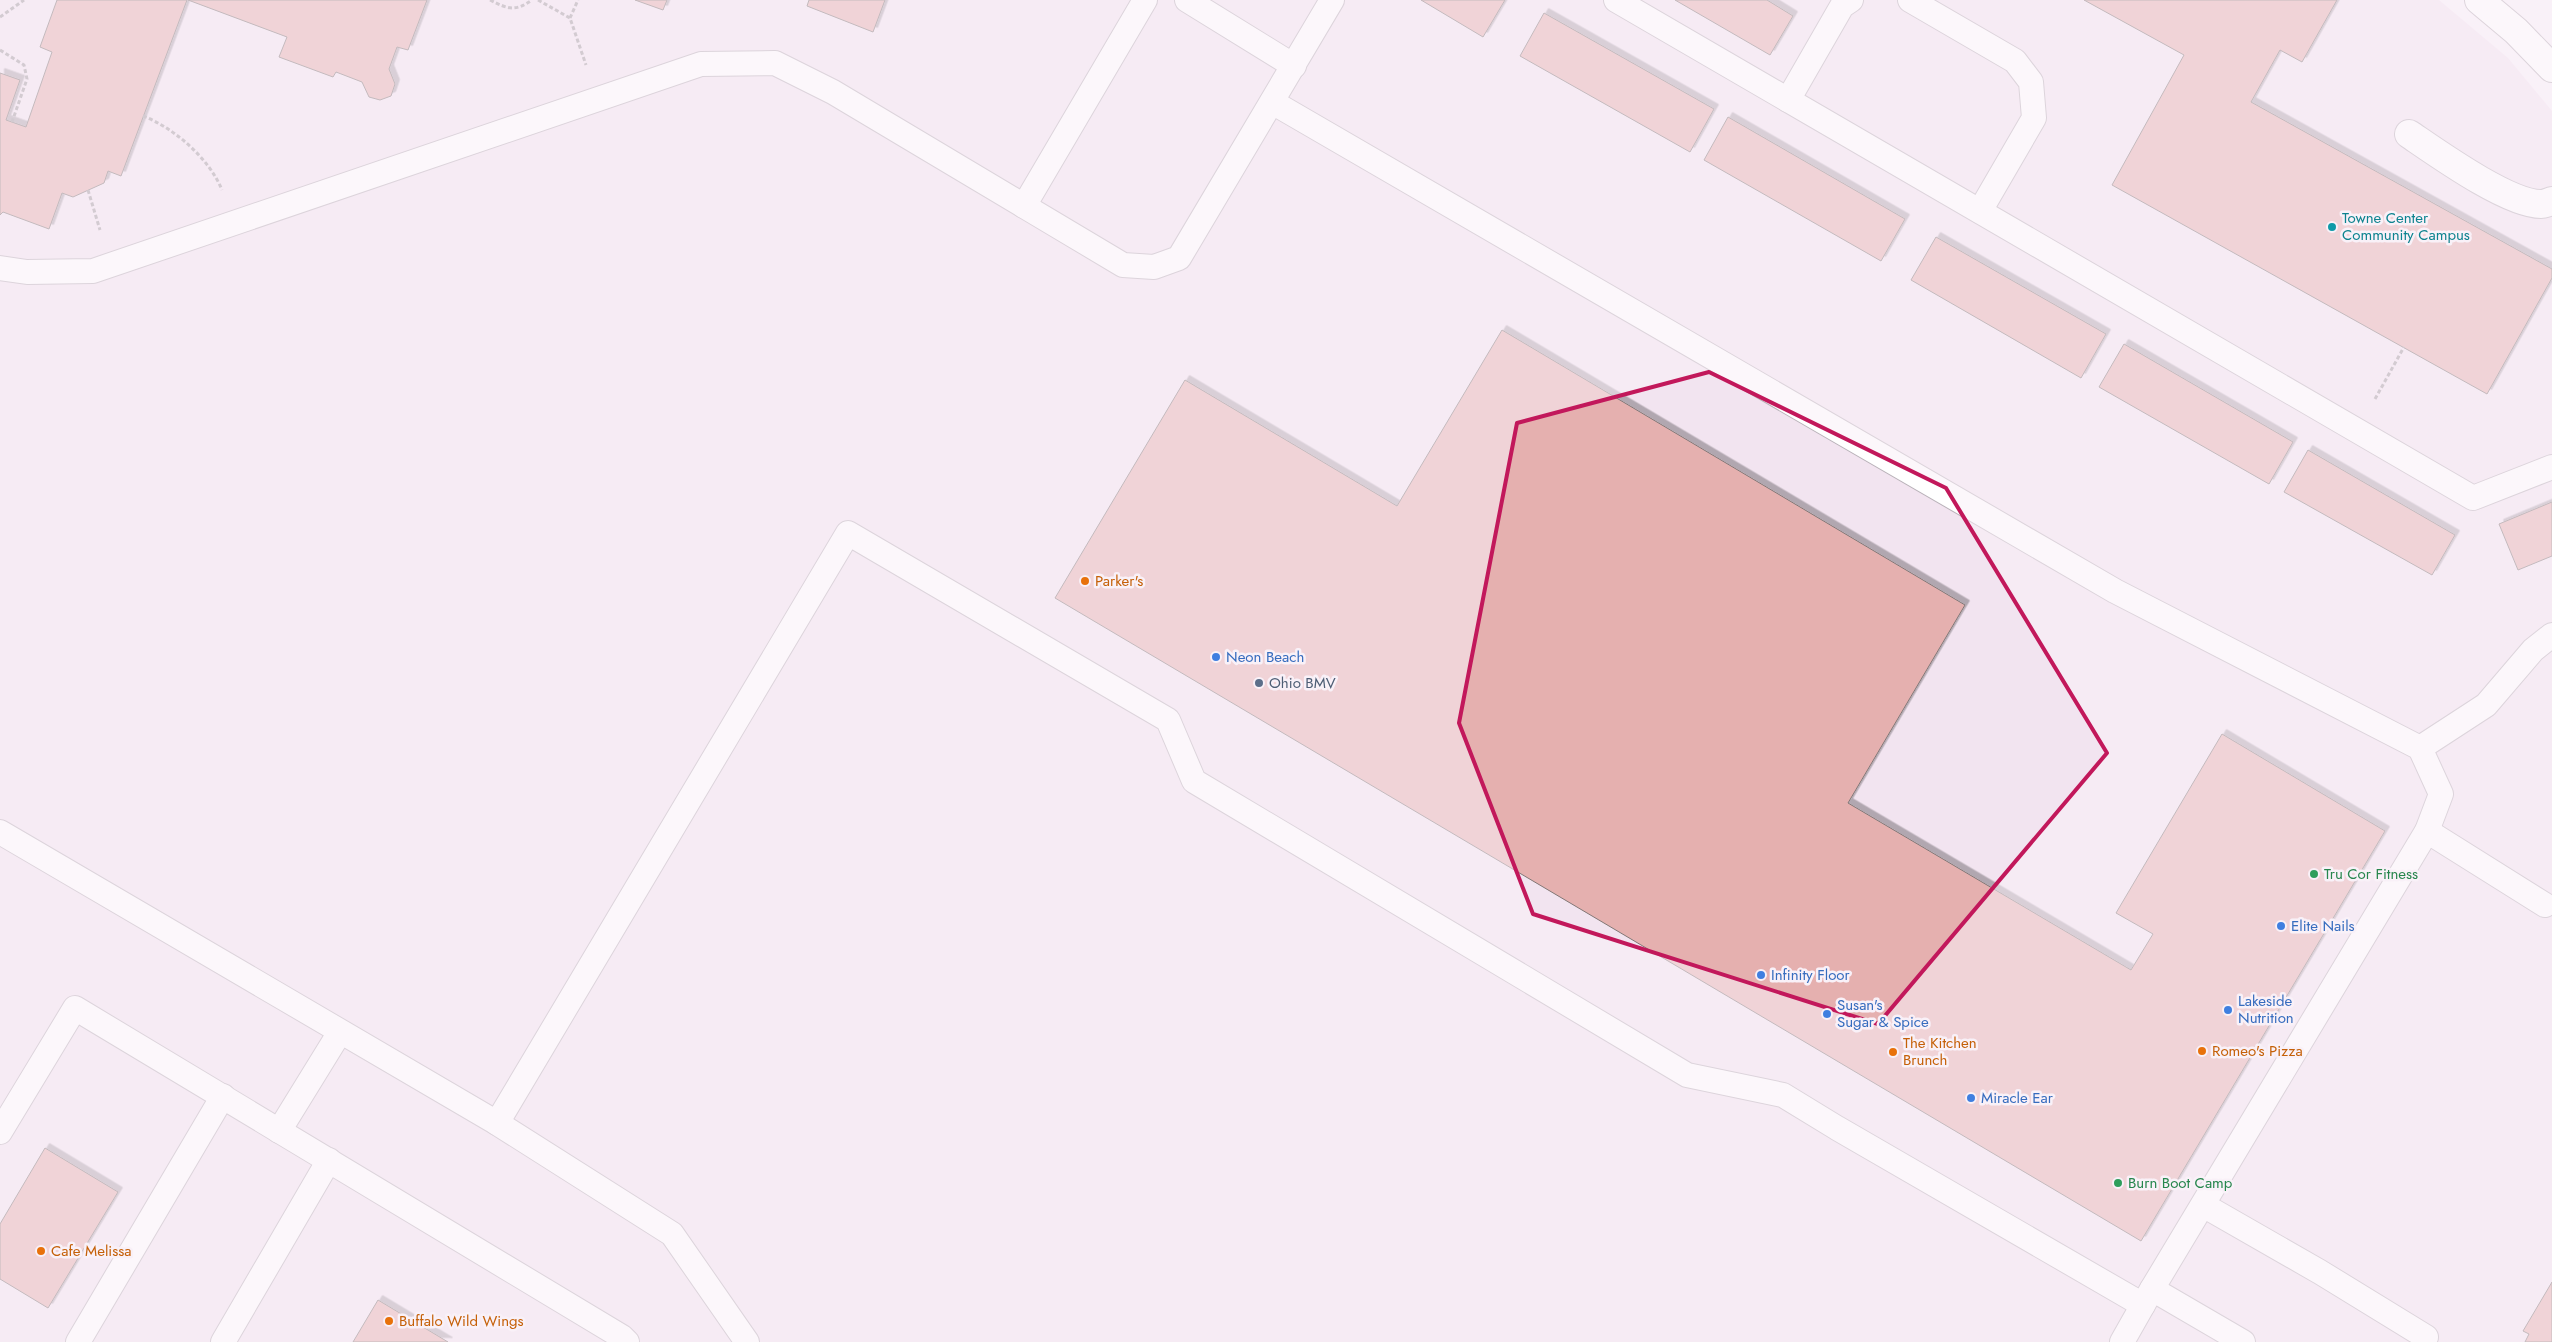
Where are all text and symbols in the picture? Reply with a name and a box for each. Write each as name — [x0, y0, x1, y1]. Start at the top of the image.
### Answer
place label: Towne Center Community Campus — [2342, 207, 2470, 246]
marker: Towne Center Community Campus — [2326, 221, 2338, 233]
place label: Parker's — [1095, 570, 1143, 592]
marker: Parker's — [1079, 575, 1091, 587]
place label: Neon Beach — [1226, 646, 1304, 668]
marker: Neon Beach — [1210, 651, 1222, 663]
place label: Ohio BMV — [1269, 672, 1336, 694]
marker: Ohio BMV — [1253, 677, 1265, 689]
place label: Tru Cor Fitness — [2324, 863, 2418, 885]
marker: Tru Cor Fitness — [2308, 868, 2320, 880]
place label: Elite Nails — [2291, 915, 2355, 937]
marker: Elite Nails — [2275, 920, 2287, 932]
place label: Infinity Floor — [1771, 964, 1851, 986]
marker: Infinity Floor — [1755, 969, 1767, 981]
place label: Lakeside Nutrition — [2238, 990, 2294, 1029]
place label: Susan's Sugar & Spice — [1837, 994, 1929, 1033]
marker: Lakeside Nutrition — [2222, 1004, 2234, 1016]
marker: Susan's Sugar & Spice — [1821, 1008, 1833, 1020]
place label: The Kitchen Brunch — [1903, 1032, 1977, 1071]
place label: Romeo's Pizza — [2212, 1040, 2303, 1062]
marker: Romeo's Pizza — [2196, 1045, 2208, 1057]
marker: The Kitchen Brunch — [1887, 1046, 1899, 1058]
place label: Miracle Ear — [1981, 1087, 2054, 1109]
marker: Miracle Ear — [1965, 1092, 1977, 1104]
place label: Burn Boot Camp — [2128, 1172, 2233, 1194]
marker: Burn Boot Camp — [2112, 1177, 2124, 1189]
place label: Cafe Melissa — [51, 1240, 132, 1262]
marker: Cafe Melissa — [35, 1245, 47, 1257]
place label: Buffalo Wild Wings — [399, 1310, 524, 1332]
marker: Buffalo Wild Wings — [383, 1315, 395, 1327]

